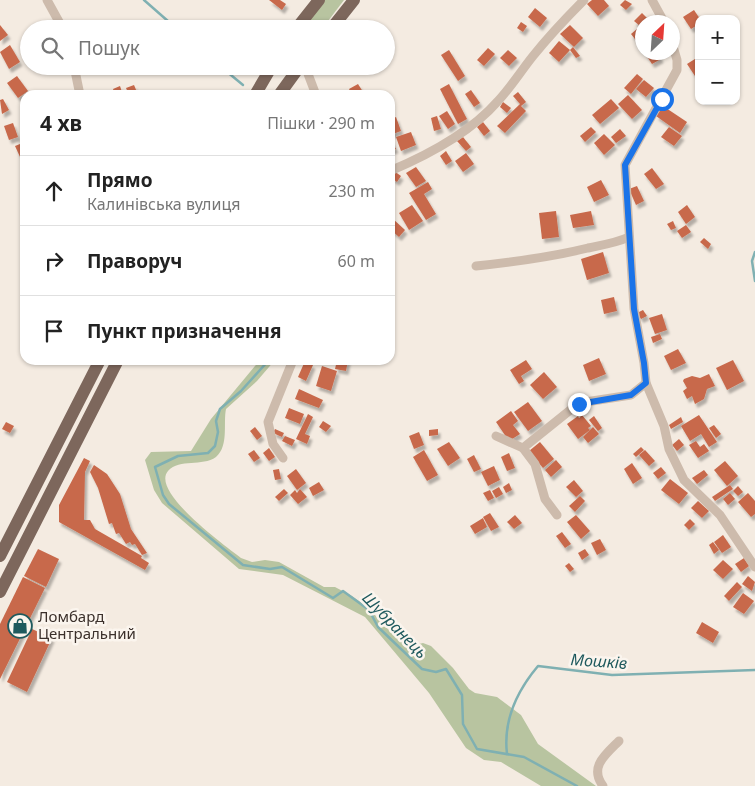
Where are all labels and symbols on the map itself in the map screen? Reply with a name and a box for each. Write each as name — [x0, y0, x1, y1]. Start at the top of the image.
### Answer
north arrow — [635, 15, 680, 60]
route start — [651, 88, 674, 111]
route end — [568, 393, 591, 416]
water label: Шубранець — [358, 587, 432, 663]
place label: Ломбард Центральний — [38, 606, 136, 643]
shop icon: Ломбард Центральний — [7, 613, 33, 639]
water label: Мошків — [570, 648, 628, 674]

